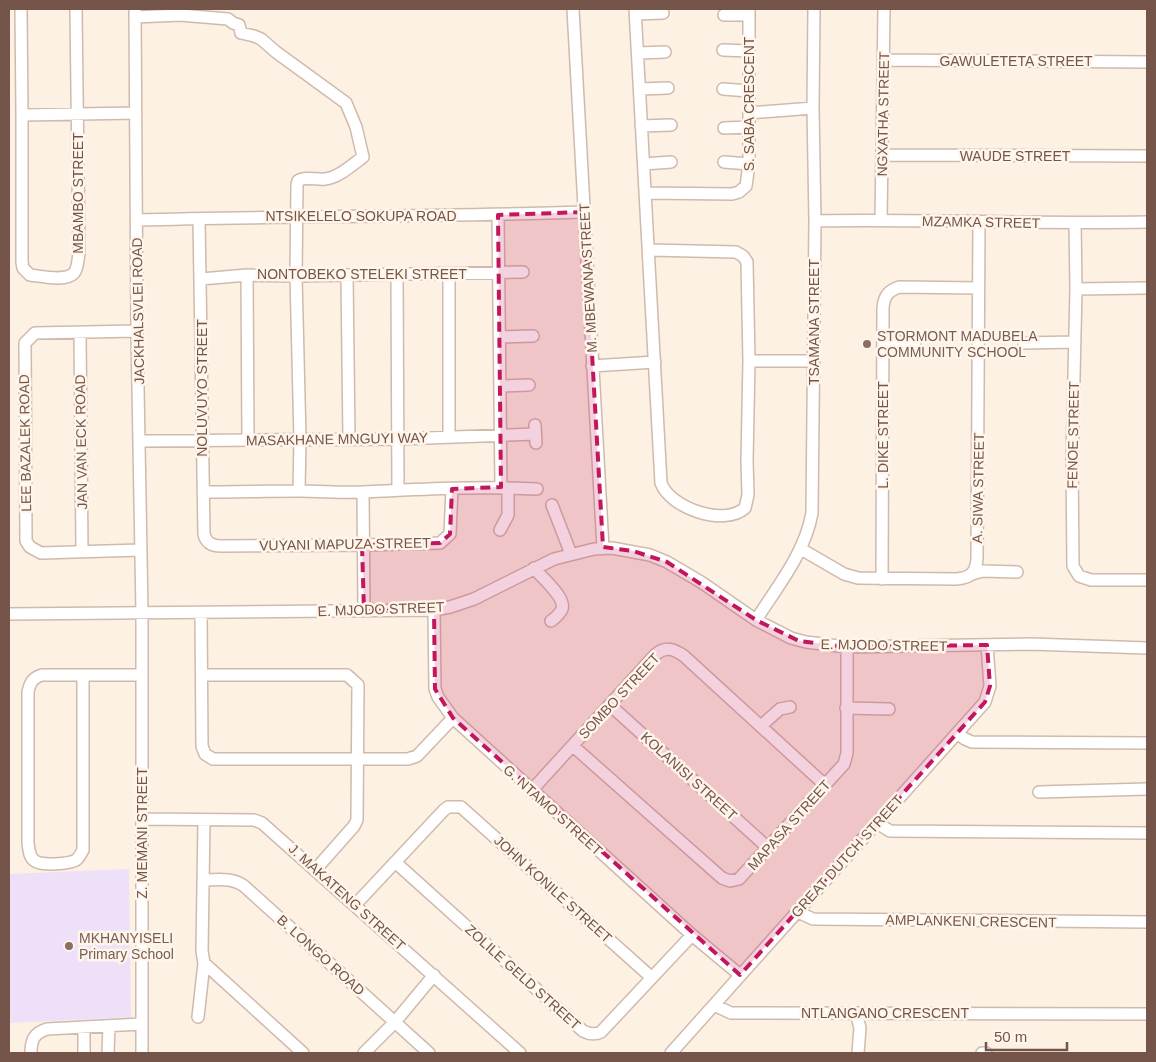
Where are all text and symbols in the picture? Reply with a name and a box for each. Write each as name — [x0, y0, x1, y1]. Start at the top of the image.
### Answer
street label: S. SABA CRESCENT — [741, 36, 757, 171]
street label: NGXATHA STREET — [874, 51, 892, 177]
street label: GAWULETETA STREET — [939, 53, 1093, 69]
street label: MBAMBO STREET — [70, 132, 86, 254]
street label: WAUDE STREET — [960, 148, 1071, 164]
street label: M. MBEWANA STREET — [576, 202, 600, 353]
street label: NTSIKELELO SOKUPA ROAD — [265, 208, 457, 224]
street label: MZAMKA STREET — [922, 213, 1041, 231]
street label: JACKHALSVLEI ROAD — [129, 237, 147, 385]
street label: TSAMANA STREET — [806, 259, 822, 385]
street label: NONTOBEKO STELEKI STREET — [257, 266, 467, 282]
street label: NOLUVUYO STREET — [194, 319, 210, 457]
place label: STORMONT MADUBELA COMMUNITY SCHOOL — [877, 328, 1038, 360]
marker: STORMONT MADUBELA COMMUNITY SCHOOL — [861, 338, 873, 350]
street label: LEE BAZALEK ROAD — [16, 374, 34, 512]
street label: JAN VAN ECK ROAD — [72, 374, 90, 510]
street label: L. DIKE STREET — [875, 381, 891, 489]
street label: FENOE STREET — [1064, 381, 1082, 489]
street label: MASAKHANE MNGUYI WAY — [246, 429, 429, 449]
street label: A. SIWA STREET — [969, 432, 987, 543]
street label: VUYANI MAPUZA STREET — [259, 534, 431, 553]
street label: E. MJODO STREET — [317, 599, 445, 619]
street label: E. MJODO STREET — [820, 636, 948, 654]
street label: SOMBO STREET — [575, 650, 663, 742]
street label: KOLANISI STREET — [638, 729, 741, 824]
street label: G. NTAMO STREET — [500, 761, 606, 859]
street label: Z. MEMANI STREET — [134, 767, 150, 899]
street label: MAPASA STREET — [744, 776, 834, 873]
street label: GREAT DUTCH STREET — [788, 791, 906, 920]
street label: JOHN KONILE STREET — [491, 832, 615, 946]
street label: J. MAKATENG STREET — [285, 840, 409, 954]
street label: B. LONGO ROAD — [274, 912, 368, 998]
street label: AMPLANKENI CRESCENT — [885, 912, 1057, 930]
street label: ZOLILE GELD STREET — [462, 921, 584, 1033]
place label: MKHANYISELI Primary School — [79, 930, 174, 962]
marker: MKHANYISELI Primary School — [63, 940, 75, 952]
street label: NTLANGANO CRESCENT — [801, 1005, 969, 1021]
scale bar — [986, 1020, 1067, 1052]
text: 50 m — [994, 1028, 1027, 1045]

